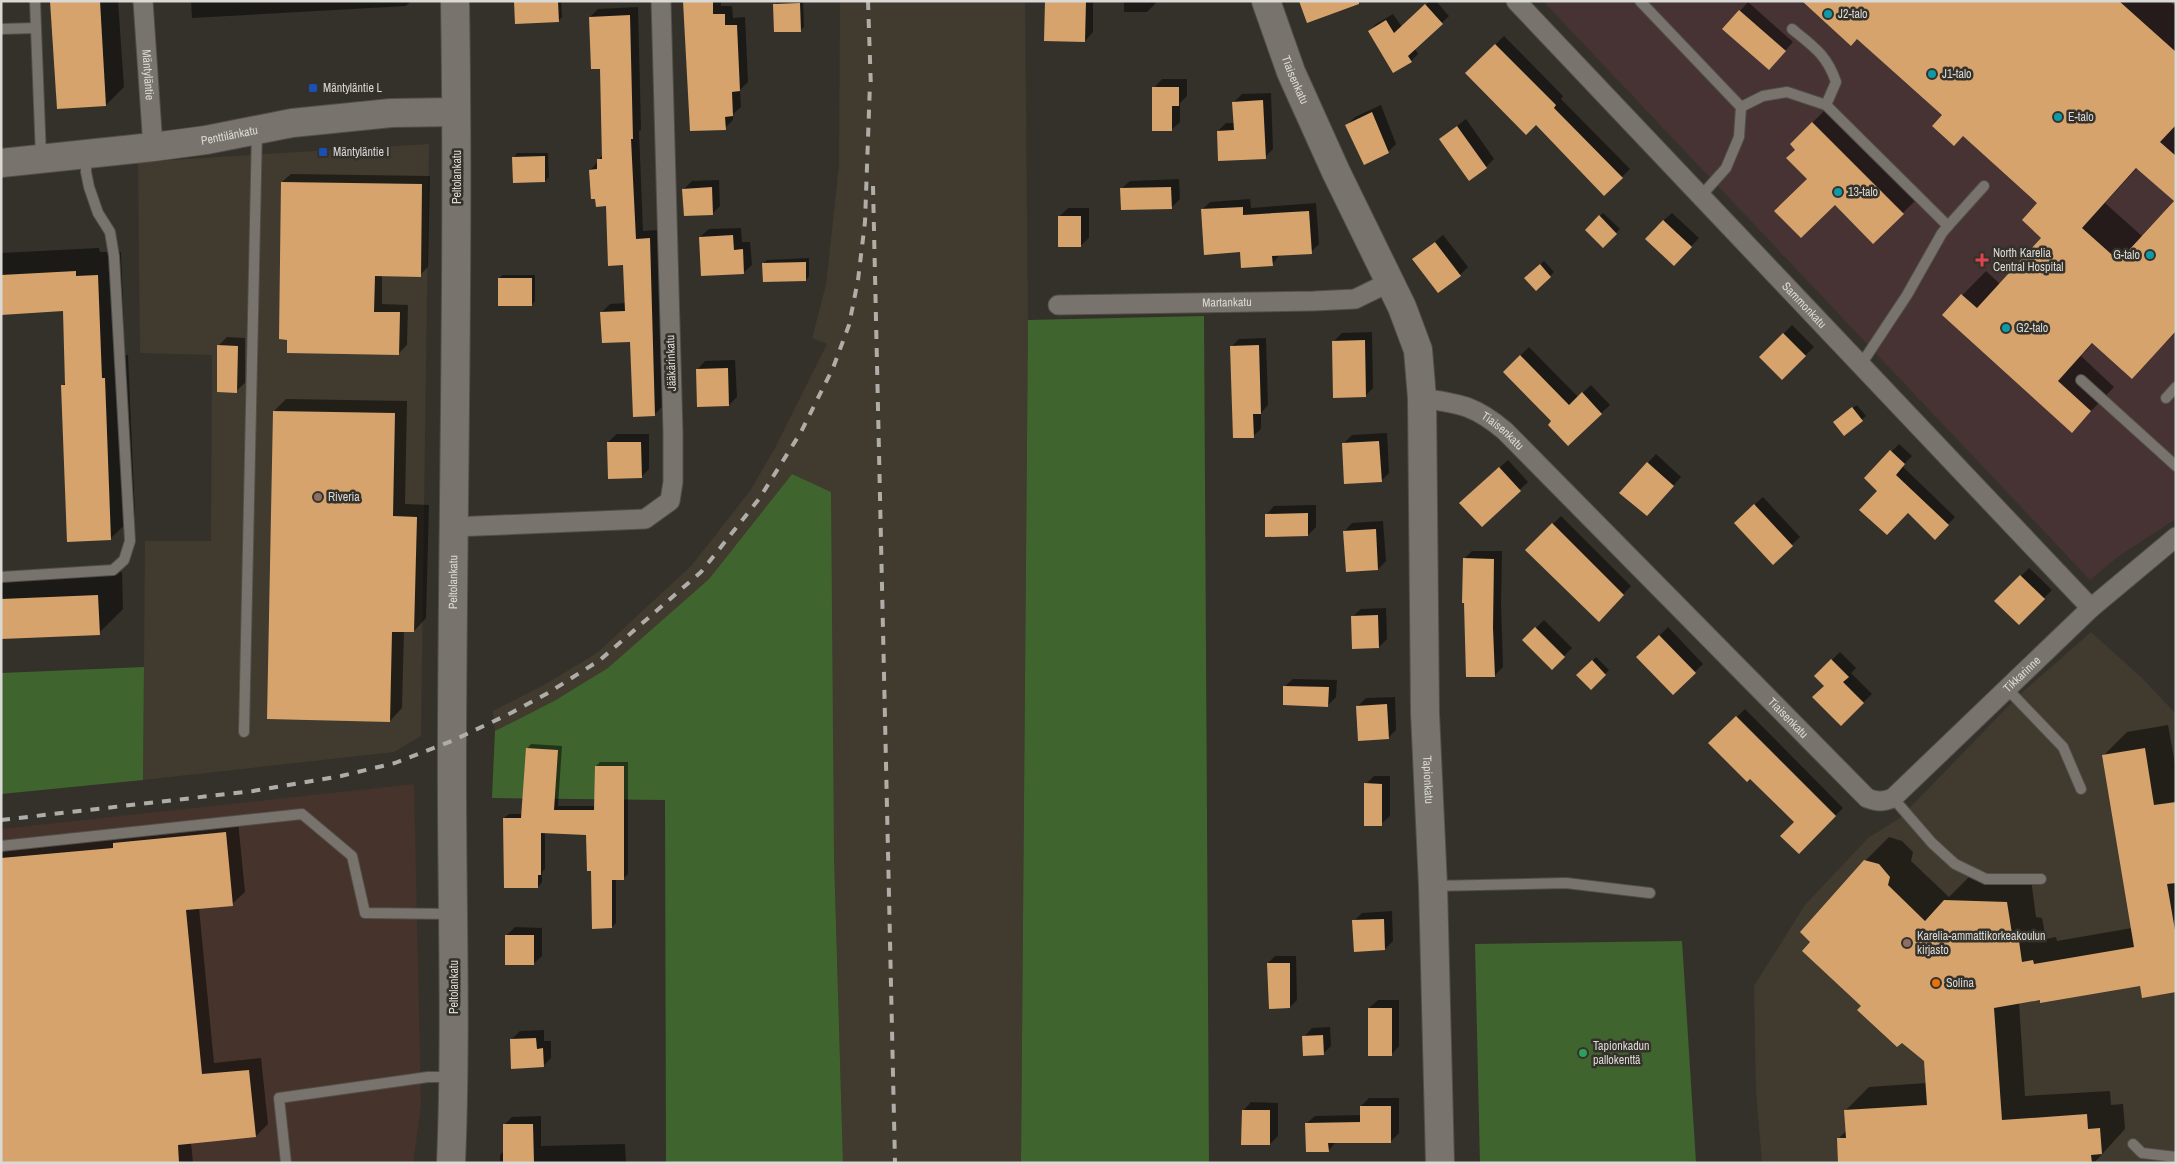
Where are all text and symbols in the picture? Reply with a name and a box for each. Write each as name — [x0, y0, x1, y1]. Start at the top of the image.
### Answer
place label: J2-talo — [1838, 6, 1868, 22]
marker: J2-talo — [1822, 8, 1834, 20]
street label: Mäntyläntie — [138, 49, 158, 101]
street label: Tiaisenkatu — [1278, 53, 1312, 107]
place label: J1-talo — [1942, 66, 1972, 82]
marker: J1-talo — [1926, 68, 1938, 80]
place label: Mäntyläntie L — [323, 80, 383, 96]
marker: Mäntyläntie L — [307, 82, 319, 94]
place label: E-talo — [2068, 109, 2094, 125]
marker: E-talo — [2052, 111, 2064, 123]
street label: Penttilänkatu — [200, 122, 259, 149]
place label: Mäntyläntie I — [333, 144, 389, 160]
marker: Mäntyläntie I — [317, 146, 329, 158]
street label: Peltolankatu — [449, 150, 465, 204]
place label: 13-talo — [1848, 184, 1878, 200]
marker: 13-talo — [1832, 186, 1844, 198]
place label: North Karelia Central Hospital — [1993, 245, 2064, 275]
place label: G-talo — [2113, 247, 2140, 263]
marker: G-talo — [2144, 249, 2156, 261]
marker: North Karelia Central Hospital — [1975, 253, 1989, 267]
street label: Sammonkatu — [1778, 279, 1830, 332]
street label: Martankatu — [1202, 294, 1252, 311]
place label: G2-talo — [2016, 320, 2048, 336]
marker: G2-talo — [2000, 322, 2012, 334]
street label: Jääkärinkatu — [662, 335, 680, 391]
street label: Tiaisenkatu — [1478, 408, 1527, 453]
place label: Riveria — [328, 489, 360, 505]
marker: Riveria — [312, 491, 324, 503]
street label: Peltolankatu — [445, 555, 461, 609]
street label: Tikkarinne — [2000, 652, 2044, 696]
street label: Tiaisenkatu — [1764, 694, 1812, 742]
street label: Tapionkatu — [1419, 755, 1437, 804]
place label: Karelia-ammattikorkeakoulun kirjasto — [1917, 928, 2046, 958]
marker: Karelia-ammattikorkeakoulun kirjasto — [1901, 937, 1913, 949]
street label: Peltolankatu — [446, 960, 462, 1014]
place label: Solina — [1946, 975, 1974, 991]
marker: Solina — [1930, 977, 1942, 989]
place label: Tapionkadun pallokenttä — [1593, 1038, 1650, 1068]
marker: Tapionkadun pallokenttä — [1577, 1047, 1589, 1059]

